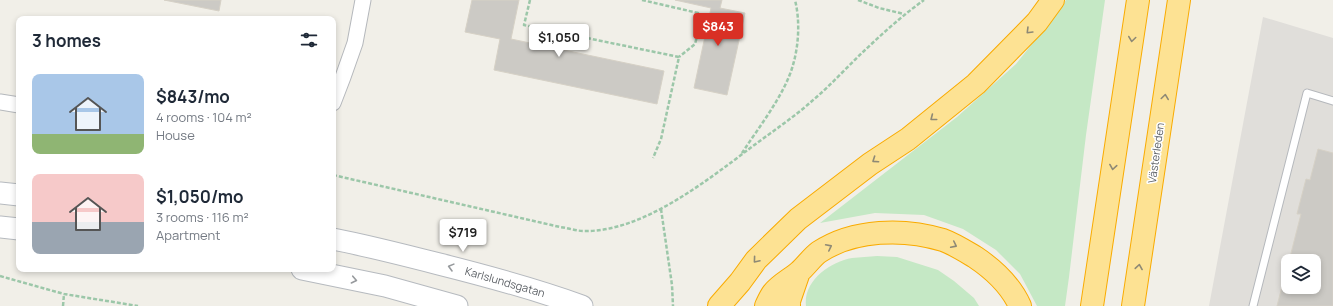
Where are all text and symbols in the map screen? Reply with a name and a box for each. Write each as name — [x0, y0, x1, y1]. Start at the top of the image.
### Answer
pin: $843 — [694, 13, 742, 47]
text: $843 — [702, 17, 734, 35]
pin: $1,050 — [526, 24, 592, 58]
one-way arrow — [1026, 26, 1034, 34]
text: $1,050 — [538, 28, 580, 46]
text: 3 homes — [32, 29, 101, 52]
icon: filters — [298, 29, 320, 51]
one-way arrow — [1128, 36, 1137, 42]
text: $843/mo — [156, 85, 230, 108]
icon: home — [64, 90, 112, 138]
one-way arrow — [1160, 94, 1169, 100]
text: 4 rooms · 104 m² — [156, 108, 252, 126]
one-way arrow — [931, 114, 938, 121]
street label: Västerleden — [1144, 122, 1167, 184]
text: House — [156, 126, 195, 144]
one-way arrow — [872, 155, 879, 163]
one-way arrow — [1109, 164, 1118, 170]
text: $1,050/mo — [156, 185, 243, 208]
icon: home — [64, 190, 112, 238]
text: 3 rooms · 116 m² — [156, 208, 249, 226]
pin: $719 — [439, 219, 487, 253]
text: $719 — [449, 223, 477, 241]
text: Apartment — [156, 226, 220, 244]
one-way arrow — [950, 240, 958, 248]
one-way arrow — [824, 245, 832, 252]
map controls — [1281, 254, 1321, 294]
button: layers — [1281, 254, 1321, 294]
one-way arrow — [754, 256, 761, 263]
one-way arrow — [447, 263, 454, 272]
street label: Karlslundsgatan — [463, 263, 547, 300]
one-way arrow — [1134, 264, 1143, 271]
one-way arrow — [351, 275, 357, 283]

